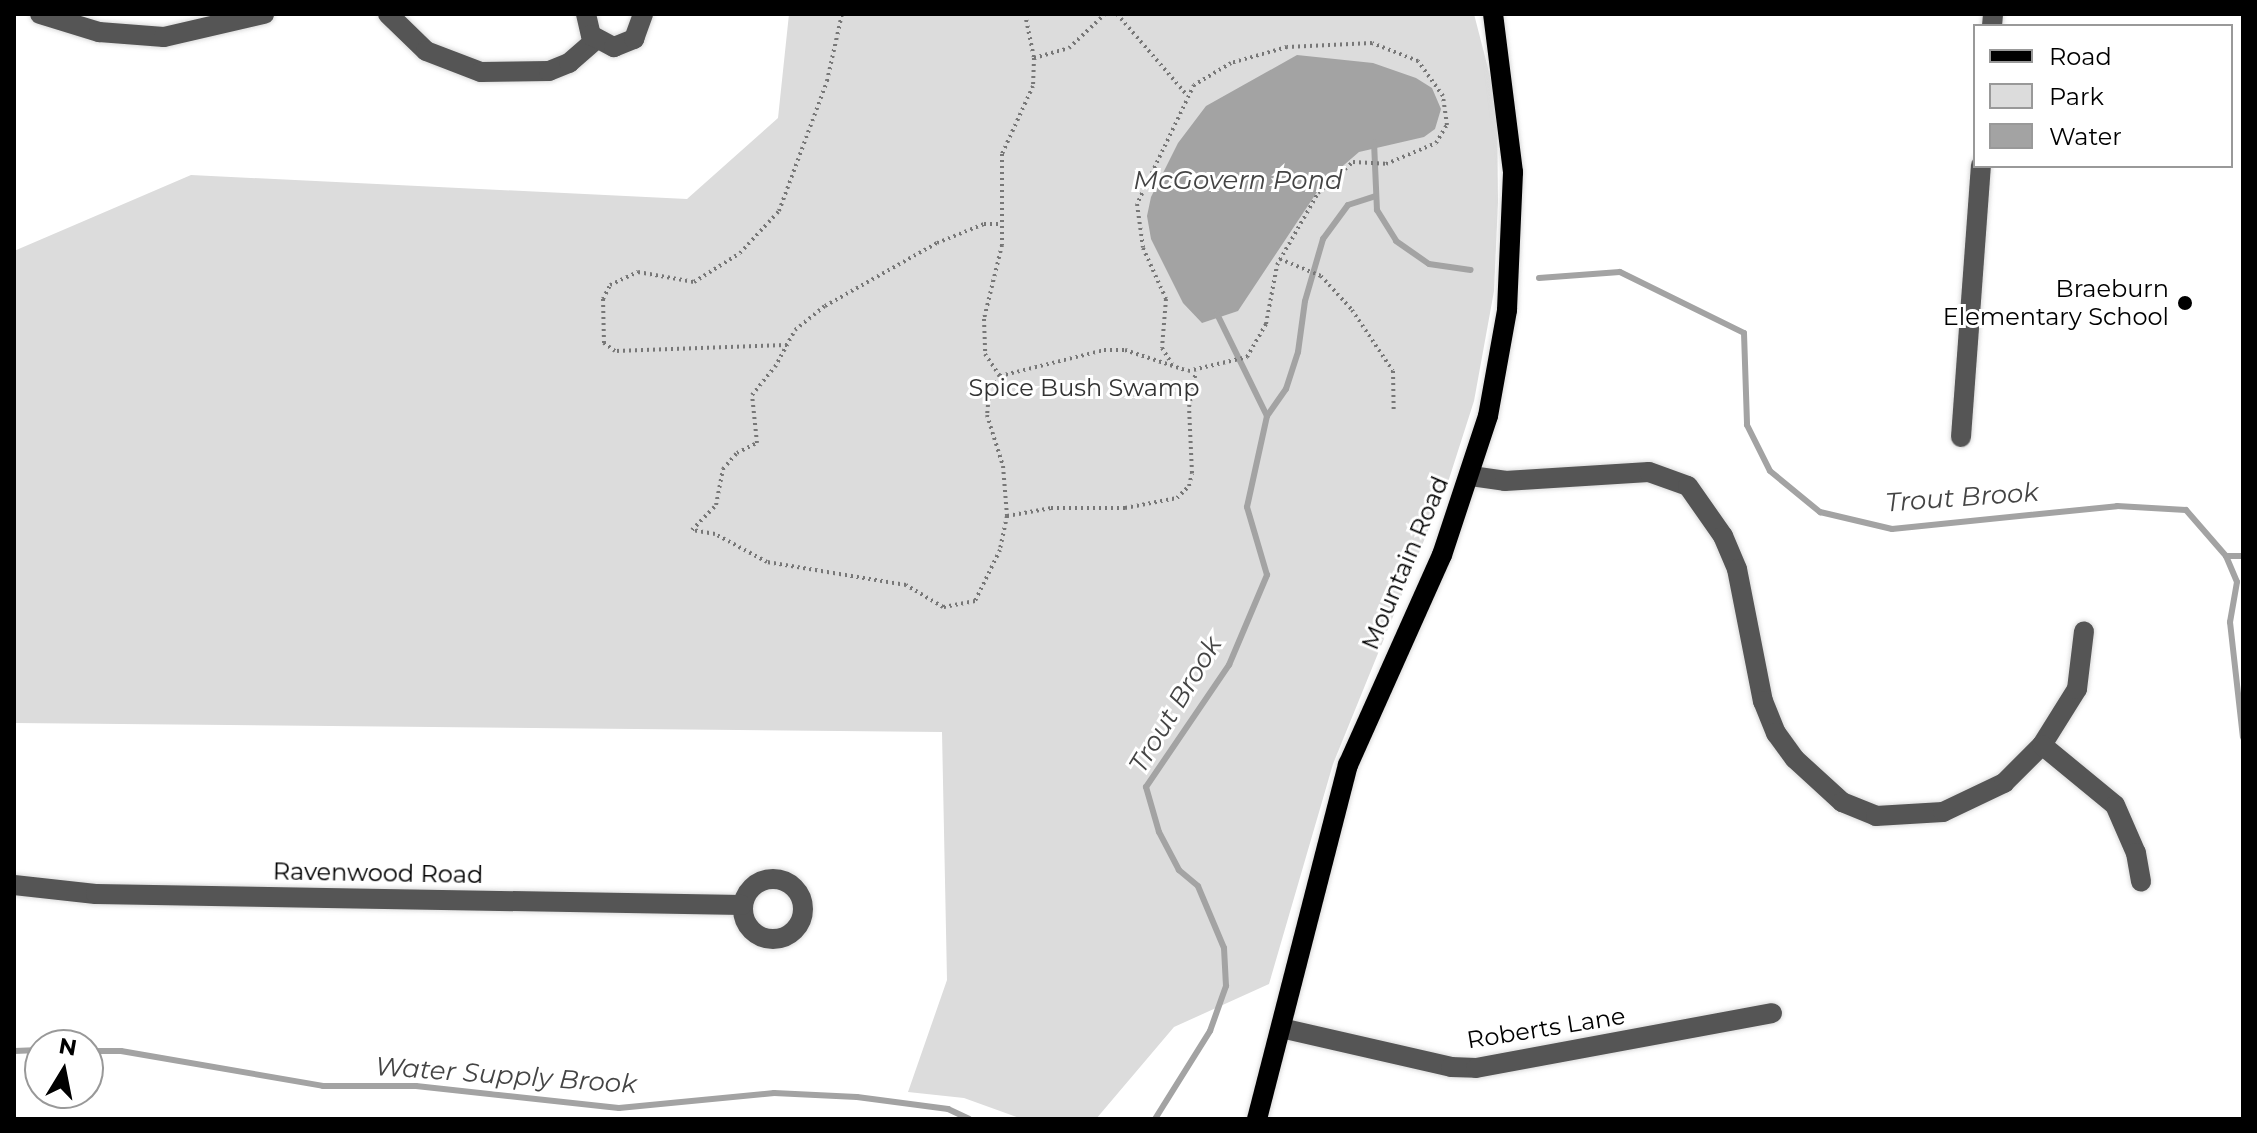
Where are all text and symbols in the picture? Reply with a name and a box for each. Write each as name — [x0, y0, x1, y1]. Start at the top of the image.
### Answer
legend — [1973, 24, 2233, 168]
text: Road — [2049, 42, 2112, 71]
text: Park — [2049, 82, 2104, 111]
text: Water — [2049, 122, 2122, 151]
water label: McGovern Pond — [1133, 165, 1343, 197]
place label: Braeburn Elementary School — [1943, 275, 2169, 331]
marker: Braeburn Elementary School — [2176, 294, 2194, 312]
park label: Spice Bush Swamp — [968, 374, 1200, 402]
street label: Mountain Road — [1356, 472, 1454, 654]
water label: Trout Brook — [1884, 477, 2040, 519]
water label: Trout Brook — [1123, 631, 1229, 779]
street label: Ravenwood Road — [273, 857, 483, 889]
street label: Roberts Lane — [1465, 1001, 1627, 1055]
north arrow — [24, 1029, 104, 1109]
text: N — [57, 1032, 79, 1062]
water label: Water Supply Brook — [374, 1051, 638, 1101]

